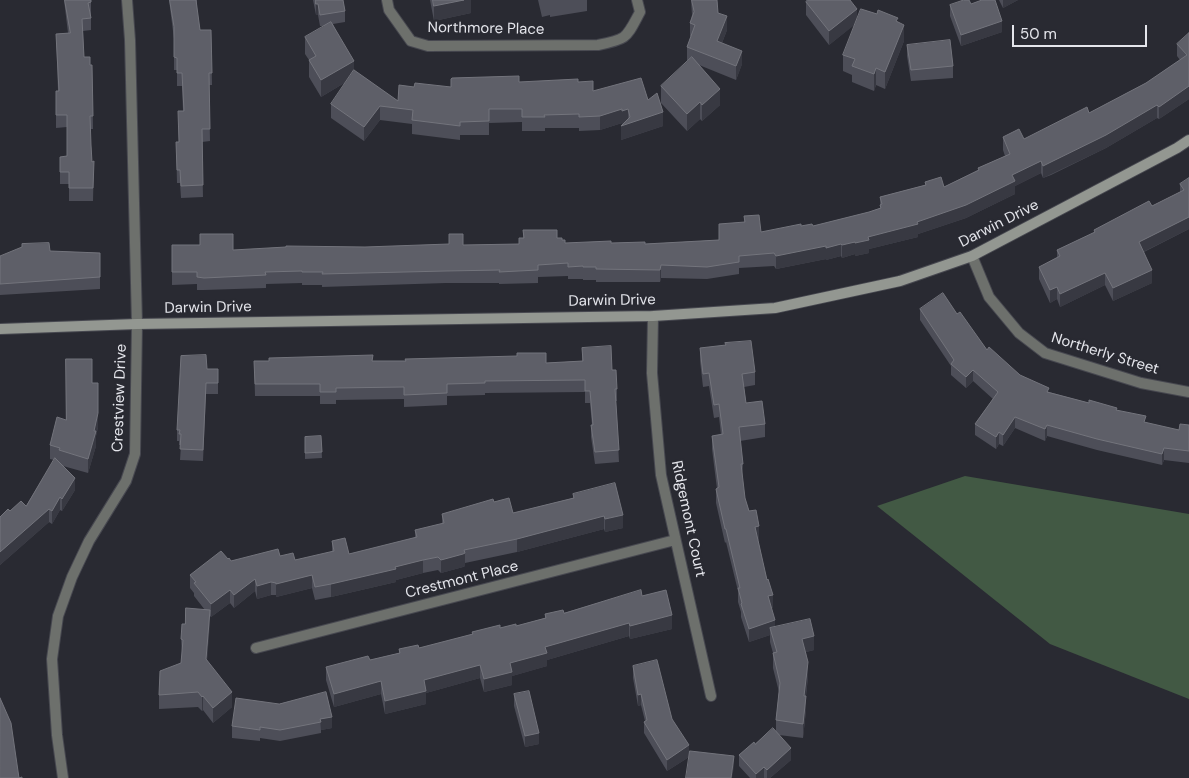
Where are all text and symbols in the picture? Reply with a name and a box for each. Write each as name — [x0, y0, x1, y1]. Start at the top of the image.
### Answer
scale bar — [1014, 15, 1149, 47]
street label: Northmore Place — [428, 19, 544, 39]
text: 50 m — [1020, 24, 1057, 44]
street label: Darwin Drive — [956, 196, 1042, 252]
street label: Darwin Drive — [568, 291, 656, 311]
street label: Darwin Drive — [164, 298, 252, 318]
street label: Northerly Street — [1049, 329, 1161, 379]
street label: Crestview Drive — [109, 344, 131, 452]
street label: Ridgemont Court — [667, 459, 709, 579]
street label: Crestmont Place — [404, 557, 520, 603]

